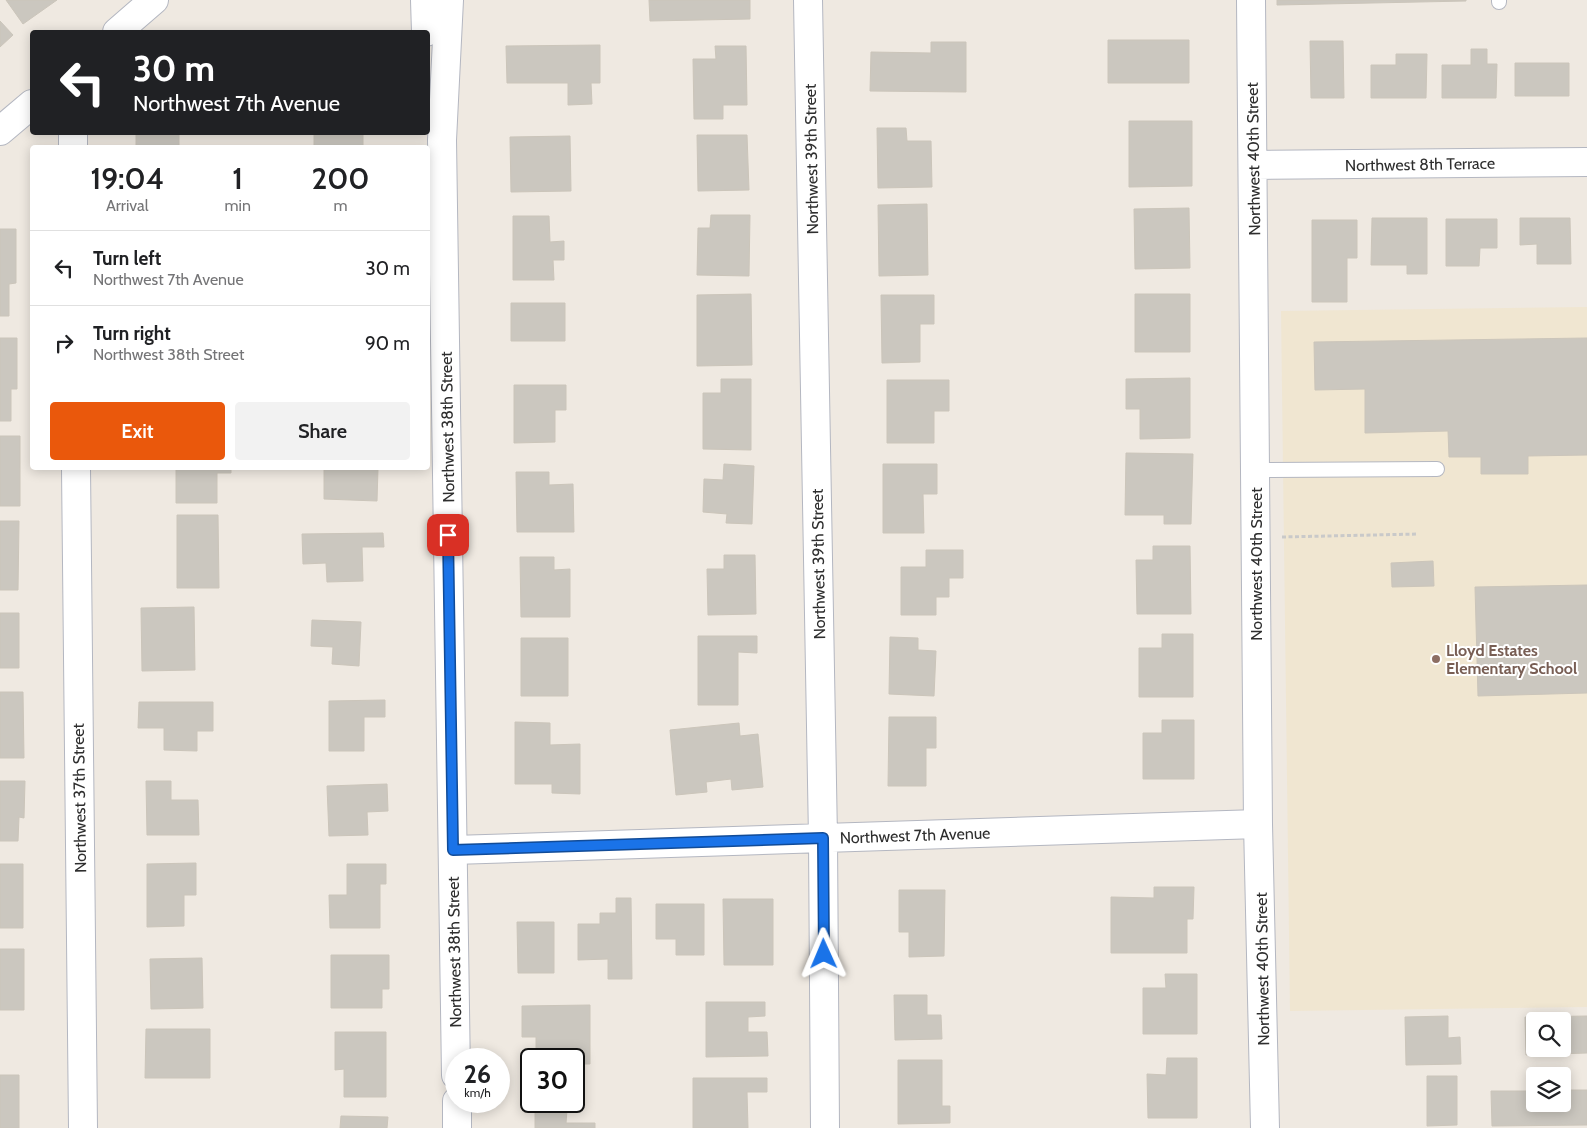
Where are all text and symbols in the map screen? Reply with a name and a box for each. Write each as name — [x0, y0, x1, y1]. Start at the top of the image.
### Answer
text: 30 m — [133, 47, 215, 90]
icon: left — [50, 50, 115, 115]
street label: Northwest 40th Street — [1243, 82, 1264, 236]
street label: Northwest 39th Street — [801, 83, 822, 234]
text: Northwest 7th Avenue — [133, 90, 340, 117]
street label: Northwest 8th Terrace — [1345, 154, 1495, 175]
text: 19:04 — [91, 160, 164, 197]
text: 1 — [232, 160, 243, 197]
text: 200 — [311, 160, 369, 197]
text: Arrival — [106, 196, 149, 215]
text: min — [224, 196, 251, 215]
text: m — [333, 196, 347, 215]
text: Turn left — [93, 247, 161, 270]
icon: left — [50, 254, 78, 282]
text: 30 m — [366, 257, 410, 280]
text: Northwest 7th Avenue — [93, 270, 244, 289]
text: Turn right — [93, 322, 171, 345]
icon: right — [50, 329, 78, 357]
text: 90 m — [365, 332, 410, 355]
text: Northwest 38th Street — [93, 345, 244, 364]
street label: Northwest 38th Street — [437, 351, 458, 503]
button: Exit — [50, 402, 225, 460]
button: Share — [235, 402, 410, 460]
street label: Northwest 40th Street — [1247, 487, 1266, 641]
street label: Northwest 39th Street — [808, 488, 829, 639]
pin — [427, 514, 469, 556]
icon: arrive — [434, 521, 462, 549]
place label: Lloyd Estates Elementary School — [1446, 641, 1577, 678]
marker: Lloyd Estates Elementary School — [1430, 653, 1442, 665]
street label: Northwest 37th Street — [69, 722, 90, 873]
street label: Northwest 7th Avenue — [839, 823, 991, 848]
street label: Northwest 38th Street — [444, 876, 465, 1028]
street label: Northwest 40th Street — [1252, 892, 1273, 1046]
position arrow — [797, 927, 849, 979]
map controls — [1526, 1012, 1571, 1112]
button: search — [1526, 1012, 1571, 1057]
speed limit sign: 30 — [520, 1048, 585, 1113]
text: 26 — [464, 1059, 491, 1089]
button: layers — [1526, 1067, 1571, 1112]
text: km/h — [464, 1085, 491, 1100]

